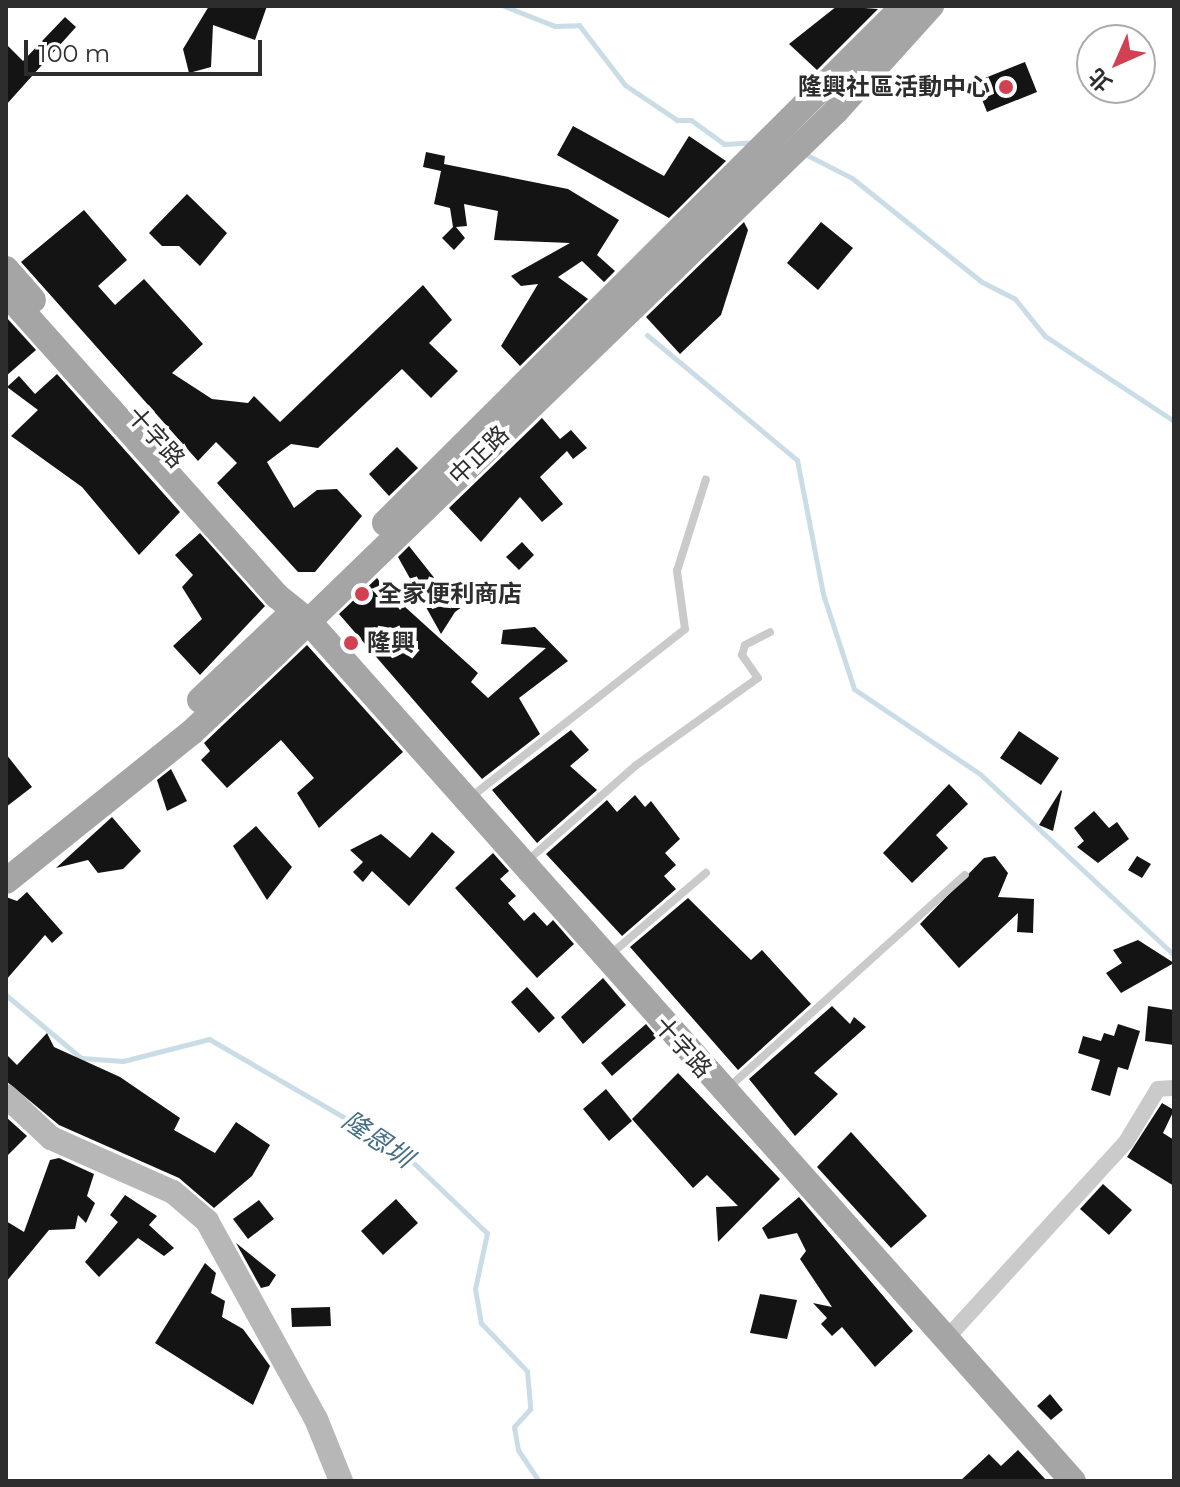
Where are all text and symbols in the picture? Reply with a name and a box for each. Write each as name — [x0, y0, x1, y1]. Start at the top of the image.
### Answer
scale bar — [28, 24, 266, 74]
north arrow — [1076, 24, 1156, 104]
text: 100 m — [38, 39, 110, 68]
text: 北 — [1083, 63, 1117, 97]
place label: 隆興社區活動中心 — [798, 73, 990, 101]
marker: 隆興社區活動中心 — [997, 78, 1015, 96]
street label: 十字路 — [121, 401, 191, 473]
street label: 中正路 — [443, 420, 515, 490]
place label: 全家便利商店 — [378, 580, 522, 608]
marker: 全家便利商店 — [353, 585, 371, 603]
place label: 隆興 — [367, 629, 415, 657]
marker: 隆興 — [342, 634, 360, 652]
street label: 十字路 — [648, 1011, 718, 1083]
water label: 隆恩圳 — [336, 1105, 418, 1175]

